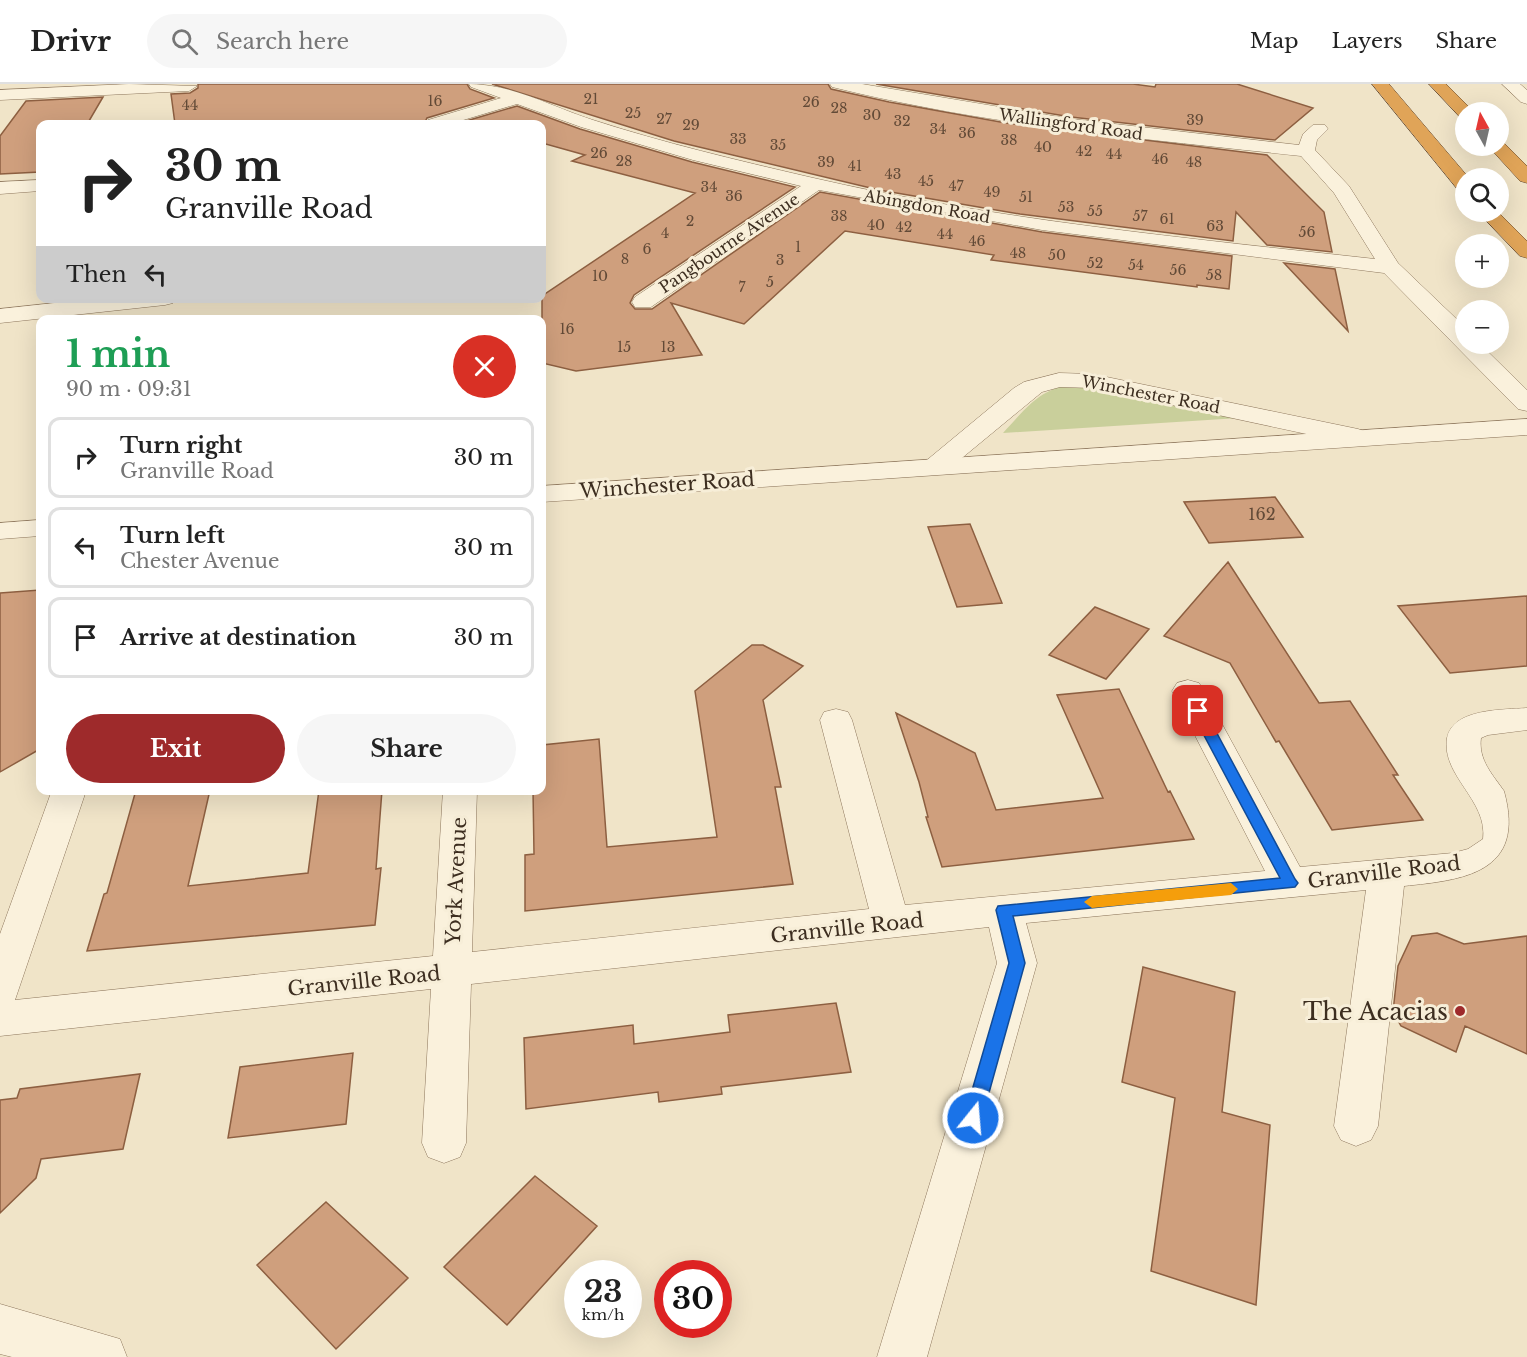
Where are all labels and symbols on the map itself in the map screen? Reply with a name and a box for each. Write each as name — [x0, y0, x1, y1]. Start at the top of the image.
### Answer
house number: 21 — [584, 90, 598, 108]
house number: 16 — [427, 92, 443, 110]
house number: 26 — [802, 93, 820, 111]
house number: 44 — [182, 96, 198, 114]
house number: 28 — [830, 99, 848, 117]
north arrow — [1455, 102, 1509, 156]
house number: 25 — [625, 104, 641, 122]
street label: Wallingford Road — [997, 104, 1144, 144]
house number: 30 — [863, 106, 881, 124]
house number: 27 — [656, 110, 673, 128]
house number: 39 — [1186, 111, 1204, 129]
house number: 32 — [893, 112, 911, 130]
house number: 29 — [682, 116, 700, 134]
house number: 34 — [930, 120, 946, 138]
house number: 36 — [958, 124, 976, 142]
house number: 33 — [729, 130, 747, 148]
house number: 38 — [1000, 131, 1018, 149]
house number: 35 — [770, 136, 786, 154]
house number: 40 — [1034, 138, 1052, 156]
house number: 42 — [1076, 142, 1092, 160]
house number: 26 — [590, 144, 608, 162]
house number: 44 — [1106, 145, 1122, 163]
house number: 46 — [1151, 150, 1169, 168]
house number: 28 — [615, 152, 633, 170]
house number: 39 — [817, 153, 835, 171]
house number: 48 — [1186, 153, 1202, 171]
house number: 41 — [848, 157, 862, 175]
house number: 43 — [885, 165, 901, 183]
house number: 45 — [918, 172, 934, 190]
house number: 47 — [948, 177, 965, 195]
house number: 34 — [701, 178, 717, 196]
house number: 49 — [983, 183, 1001, 201]
street label: Abingdon Road — [861, 185, 992, 227]
house number: 36 — [725, 187, 743, 205]
house number: 51 — [1019, 188, 1033, 206]
street label: Pangbourne Avenue — [655, 189, 803, 297]
house number: 53 — [1058, 198, 1074, 216]
house number: 55 — [1087, 202, 1103, 220]
house number: 38 — [830, 207, 848, 225]
house number: 57 — [1133, 207, 1148, 225]
house number: 61 — [1159, 210, 1175, 228]
house number: 2 — [686, 212, 694, 230]
house number: 40 — [867, 216, 885, 234]
house number: 63 — [1206, 217, 1224, 235]
house number: 42 — [896, 218, 912, 236]
house number: 56 — [1299, 223, 1315, 241]
house number: 4 — [661, 224, 669, 242]
house number: 44 — [937, 225, 953, 243]
house number: 46 — [968, 232, 986, 250]
house number: 1 — [795, 238, 801, 256]
house number: 6 — [642, 240, 652, 258]
house number: 48 — [1010, 244, 1026, 262]
house number: 50 — [1048, 246, 1066, 264]
house number: 8 — [621, 250, 629, 268]
house number: 3 — [776, 251, 784, 269]
house number: 52 — [1087, 254, 1103, 272]
house number: 54 — [1128, 256, 1144, 274]
house number: 56 — [1170, 261, 1186, 279]
house number: 58 — [1206, 266, 1222, 284]
house number: 10 — [592, 267, 608, 285]
house number: 5 — [766, 273, 774, 291]
house number: 7 — [738, 278, 746, 296]
house number: 16 — [559, 320, 575, 338]
house number: 15 — [617, 338, 631, 356]
house number: 13 — [661, 338, 675, 356]
street label: Winchester Road — [1079, 371, 1222, 417]
street label: Winchester Road — [577, 467, 756, 503]
house number: 162 — [1248, 504, 1276, 524]
pin — [1172, 685, 1223, 736]
street label: York Avenue — [441, 816, 471, 947]
street label: Granville Road — [1306, 851, 1462, 893]
street label: Granville Road — [769, 908, 925, 948]
street label: Granville Road — [286, 961, 442, 1001]
place label: The Acacias — [1303, 997, 1448, 1026]
marker: The Acacias — [1453, 1004, 1467, 1018]
position arrow — [941, 1086, 1005, 1150]
speed limit sign: 30 — [654, 1260, 732, 1338]

